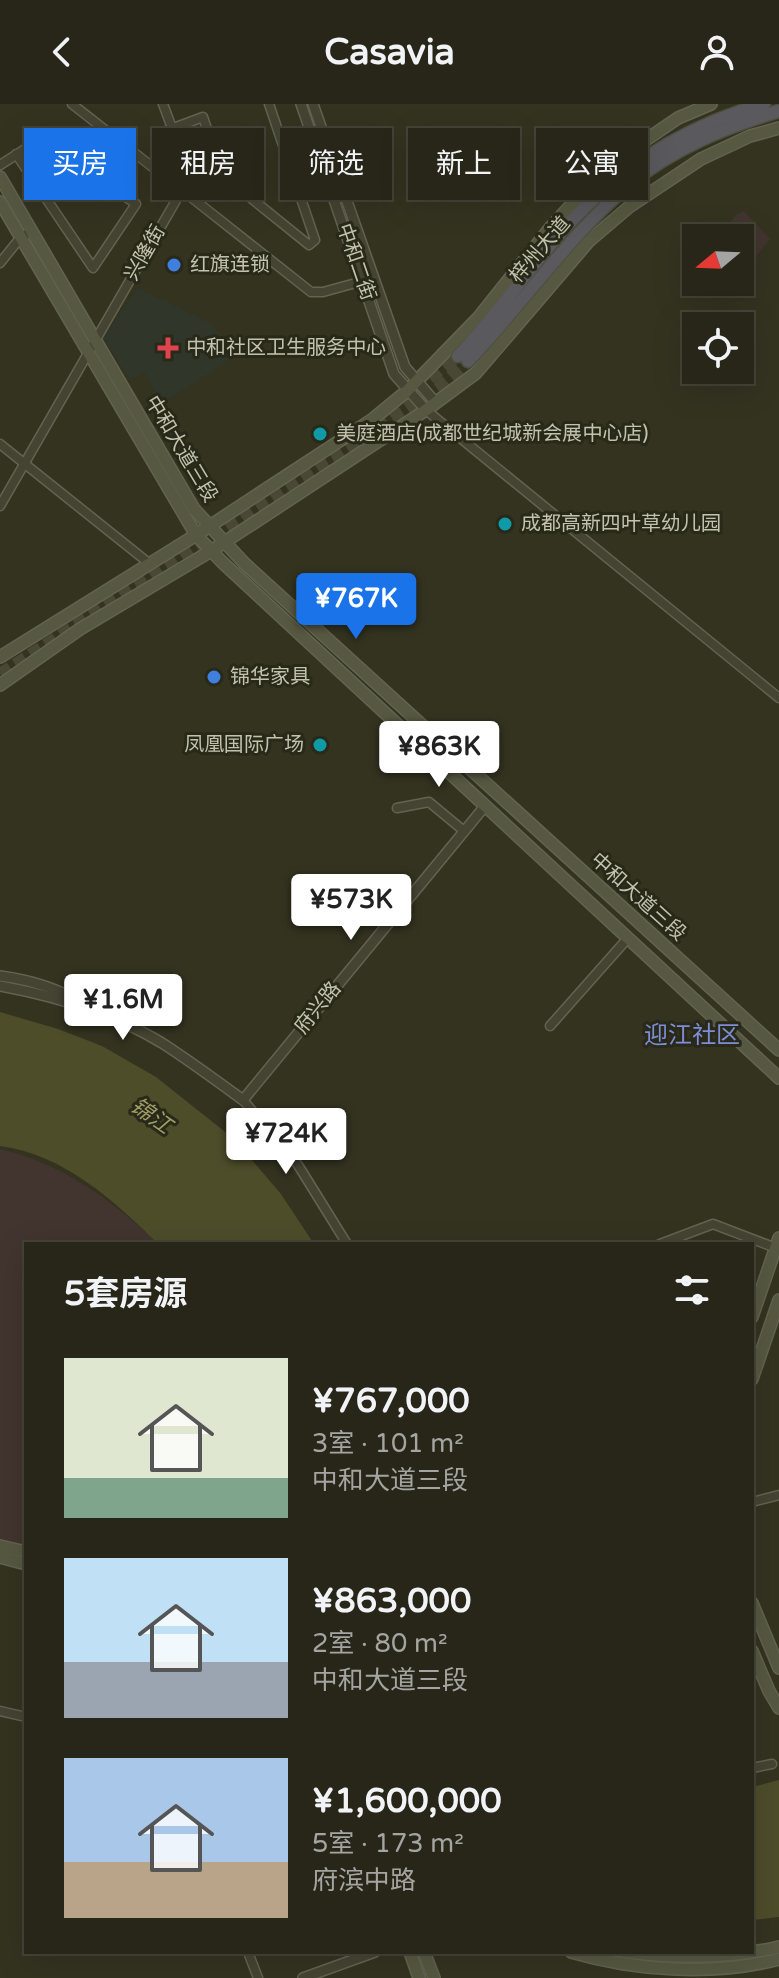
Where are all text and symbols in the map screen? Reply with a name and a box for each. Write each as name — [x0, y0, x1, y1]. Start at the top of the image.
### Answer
icon: back — [40, 30, 84, 74]
icon: person — [695, 30, 739, 74]
text: Casavia — [324, 31, 455, 74]
chip: 买房 — [24, 128, 136, 200]
chip: 租房 — [152, 128, 264, 200]
chip: 筛选 — [280, 128, 392, 200]
chip: 新上 — [408, 128, 520, 200]
chip: 公寓 — [536, 128, 648, 200]
street label: 梓州大道 — [505, 212, 575, 288]
street label: 中和二街 — [332, 220, 380, 304]
street label: 兴隆街 — [120, 221, 170, 285]
north arrow — [682, 224, 754, 296]
map controls — [682, 224, 754, 384]
place label: 红旗连锁 — [190, 253, 270, 277]
marker: 红旗连锁 — [165, 256, 183, 274]
button: locate — [682, 312, 754, 384]
place label: 中和社区卫生服务中心 — [186, 336, 386, 360]
marker: 中和社区卫生服务中心 — [157, 337, 179, 359]
street label: 中和大道三段 — [140, 391, 222, 507]
place label: 美庭酒店(成都世纪城新会展中心店) — [336, 422, 648, 446]
marker: 美庭酒店(成都世纪城新会展中心店) — [311, 425, 329, 443]
place label: 成都高新四叶草幼儿园 — [521, 512, 721, 536]
marker: 成都高新四叶草幼儿园 — [496, 515, 514, 533]
pin: ¥767K — [300, 573, 412, 641]
text: ¥767K — [314, 583, 398, 614]
place label: 锦华家具 — [230, 665, 310, 689]
marker: 锦华家具 — [205, 668, 223, 686]
pin: ¥863K — [383, 721, 495, 789]
text: ¥863K — [397, 731, 481, 762]
place label: 凤凰国际广场 — [184, 733, 304, 757]
marker: 凤凰国际广场 — [311, 736, 329, 754]
street label: 中和大道三段 — [585, 848, 691, 946]
pin: ¥573K — [295, 874, 407, 942]
text: ¥573K — [309, 884, 393, 915]
pin: ¥1.6M — [67, 974, 179, 1042]
street label: 府兴路 — [290, 977, 346, 1039]
text: ¥1.6M — [82, 984, 164, 1015]
district label: 迎江社区 — [644, 1021, 740, 1050]
water label: 锦江 — [126, 1093, 178, 1140]
pin: ¥724K — [230, 1108, 342, 1176]
text: ¥724K — [244, 1118, 328, 1149]
icon: filters — [670, 1268, 714, 1312]
text: 5套房源 — [64, 1274, 187, 1315]
text: ¥767,000 — [312, 1381, 470, 1422]
icon: home — [128, 1390, 224, 1486]
text: 3室 · 101 m² — [312, 1428, 464, 1459]
text: 中和大道三段 — [312, 1465, 468, 1496]
text: ¥863,000 — [312, 1581, 471, 1622]
icon: home — [128, 1590, 224, 1686]
text: 2室 · 80 m² — [312, 1628, 448, 1659]
text: 中和大道三段 — [312, 1665, 468, 1696]
text: ¥1,600,000 — [312, 1781, 502, 1822]
icon: home — [128, 1790, 224, 1886]
text: 5室 · 173 m² — [312, 1828, 464, 1859]
text: 府滨中路 — [312, 1865, 416, 1896]

